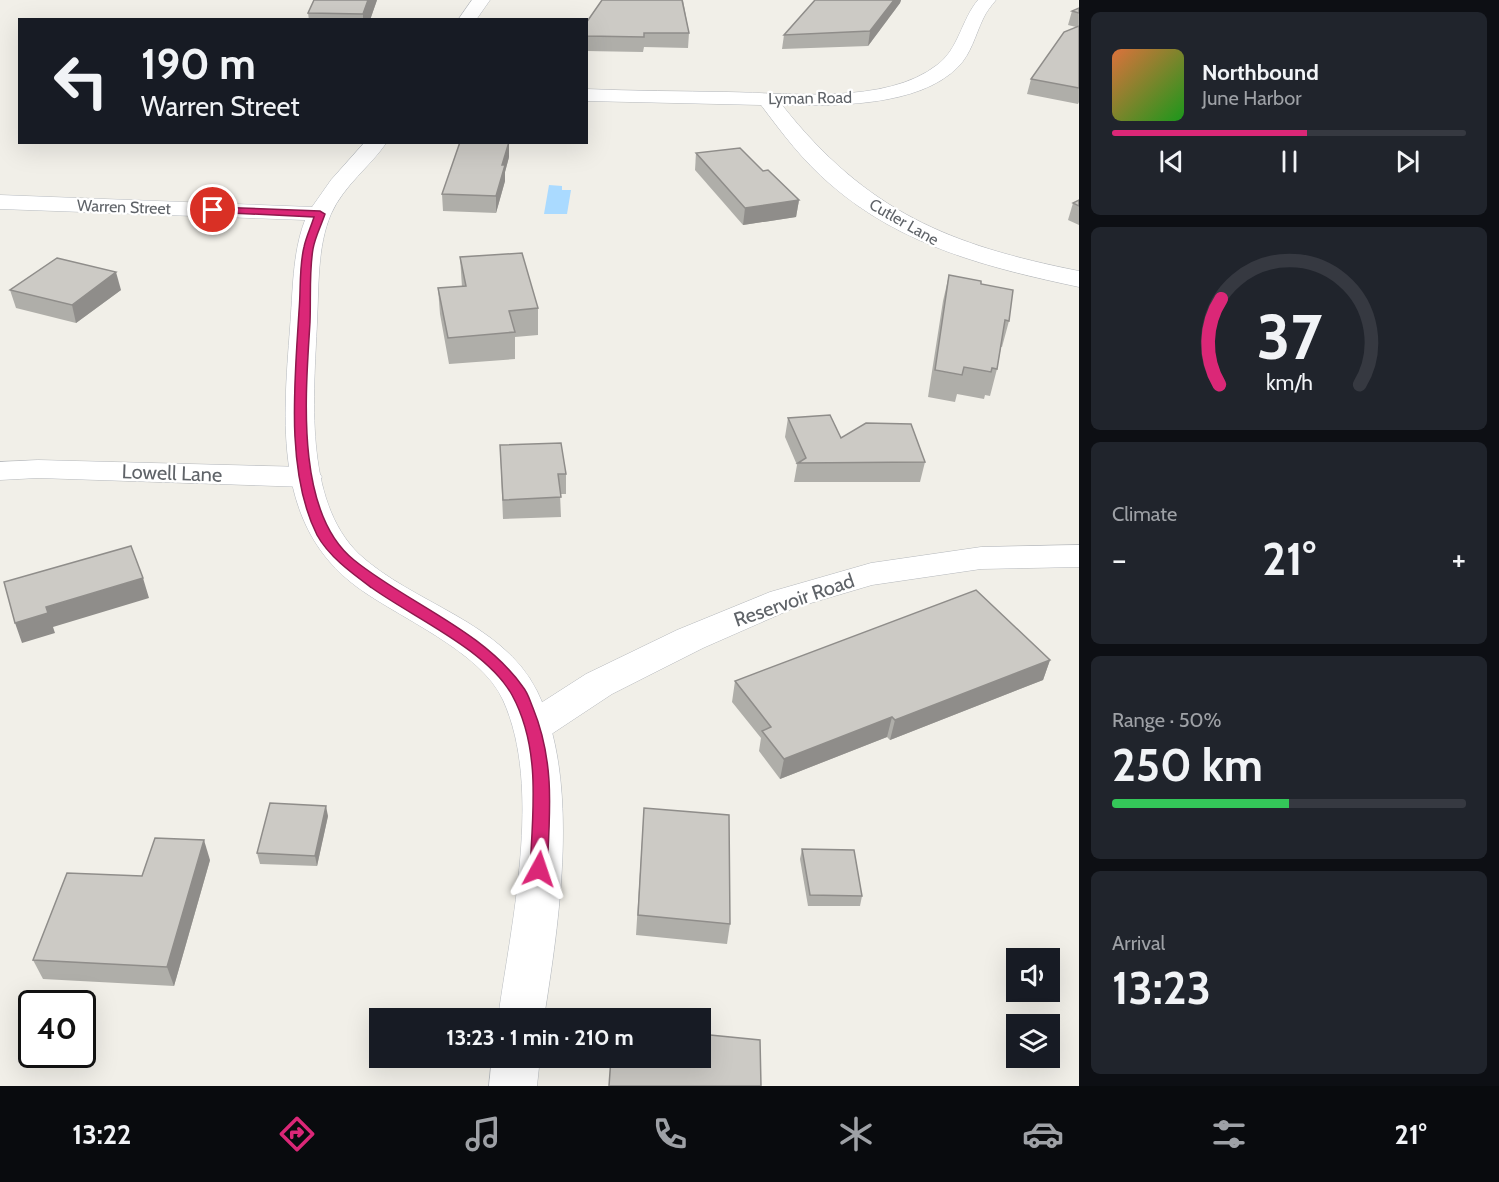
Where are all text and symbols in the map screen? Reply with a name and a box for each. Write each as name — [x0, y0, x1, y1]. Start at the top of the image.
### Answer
text: 190 m — [141, 38, 256, 90]
icon: left — [42, 42, 120, 120]
text: Northbound — [1202, 59, 1319, 86]
text: June Harbor — [1202, 86, 1302, 110]
street label: Lyman Road — [768, 88, 852, 108]
text: Warren Street — [141, 90, 300, 123]
icon: previous — [1155, 145, 1188, 178]
icon: pause — [1273, 145, 1306, 178]
icon: next — [1391, 145, 1424, 178]
pin — [187, 184, 238, 235]
icon: arrive — [196, 193, 229, 226]
street label: Cutler Lane — [866, 195, 942, 249]
street label: Warren Street — [77, 196, 172, 218]
text: 37 — [1256, 299, 1322, 375]
text: km/h — [1266, 370, 1312, 396]
street label: Lowell Lane — [121, 459, 223, 487]
text: Climate — [1112, 502, 1177, 526]
text: 21° — [1262, 532, 1316, 586]
text: − — [1112, 539, 1127, 579]
text: + — [1451, 539, 1466, 579]
street label: Reservoir Road — [731, 568, 857, 632]
text: Range · 50% — [1112, 708, 1221, 732]
text: 250 km — [1112, 738, 1263, 792]
position arrow — [507, 837, 571, 901]
text: Arrival — [1112, 931, 1165, 955]
map controls — [1006, 948, 1060, 1068]
button: sound — [1006, 948, 1060, 1002]
text: 13:23 — [1112, 961, 1211, 1015]
speed limit sign: 40 — [18, 990, 96, 1068]
button: layers — [1006, 1014, 1060, 1068]
text: 13:23 · 1 min · 210 m — [446, 1024, 634, 1051]
icon: directions — [276, 1113, 318, 1155]
icon: music — [462, 1113, 504, 1155]
icon: phone — [649, 1113, 691, 1155]
icon: climate — [835, 1113, 877, 1155]
icon: car — [1022, 1113, 1064, 1155]
icon: filters — [1208, 1113, 1250, 1155]
text: 13:22 — [72, 1118, 131, 1151]
text: 21° — [1395, 1118, 1427, 1151]

